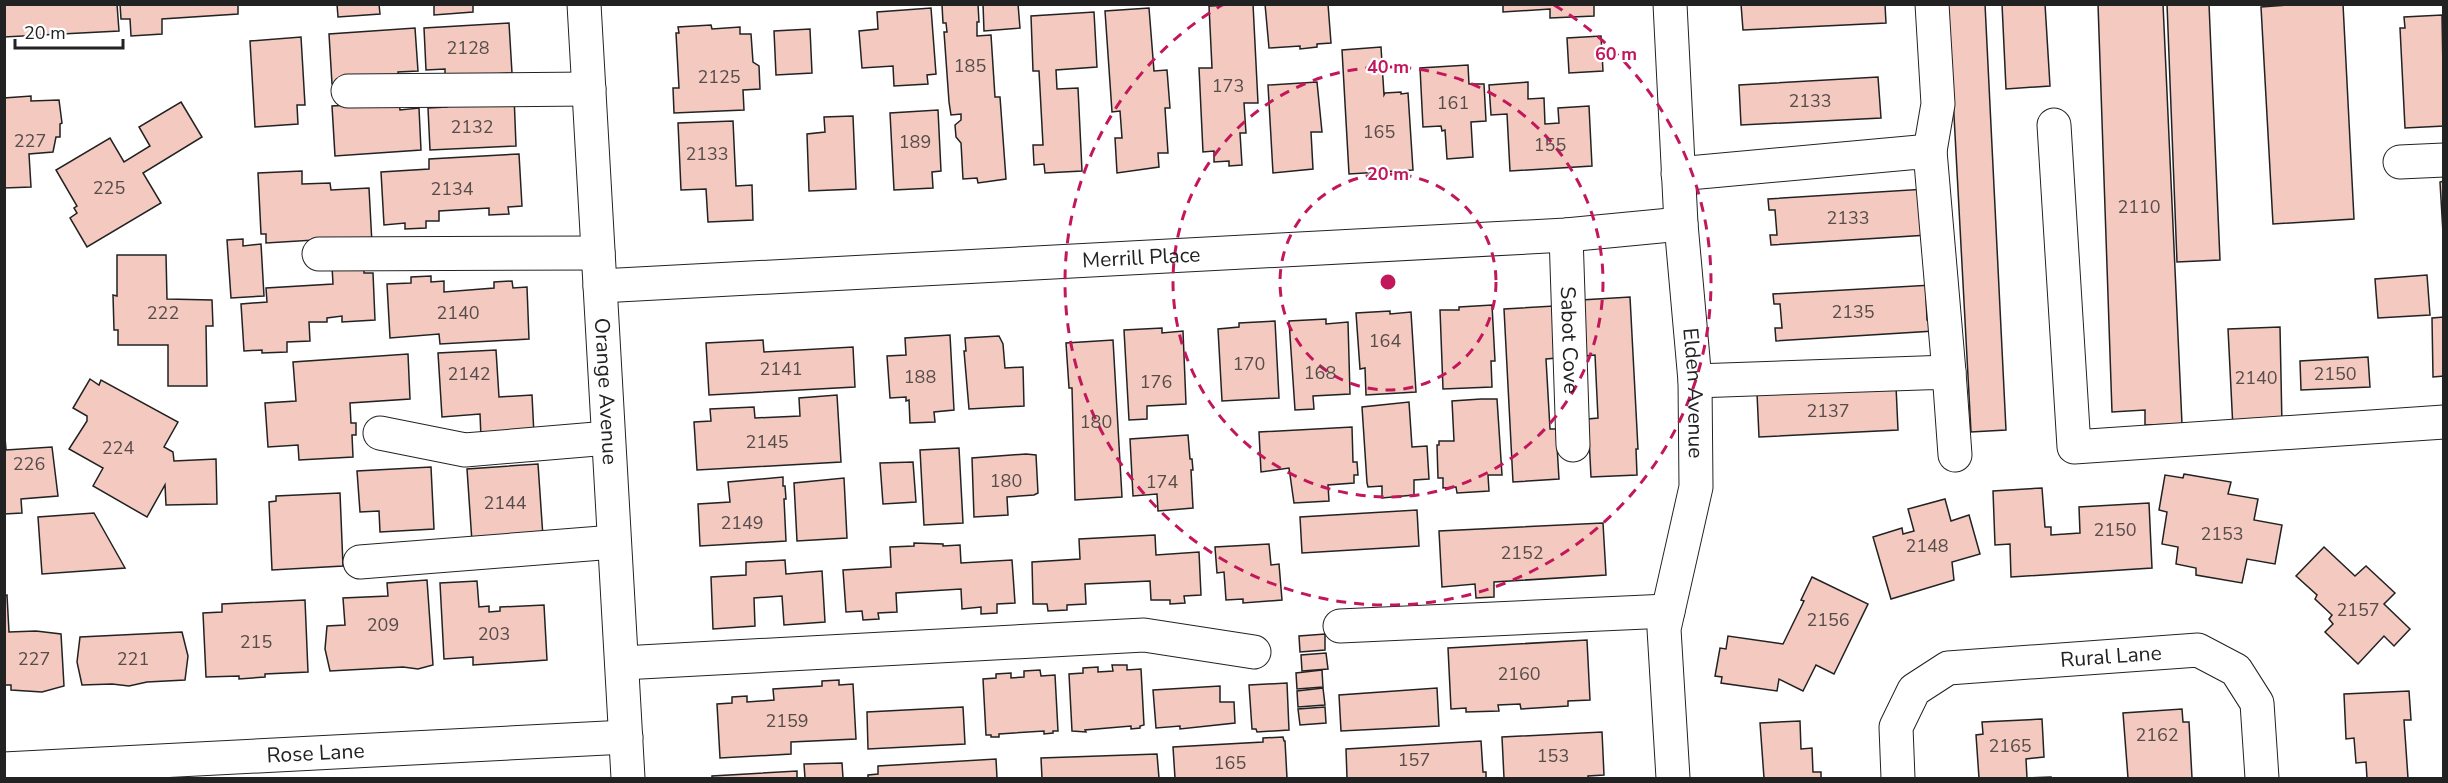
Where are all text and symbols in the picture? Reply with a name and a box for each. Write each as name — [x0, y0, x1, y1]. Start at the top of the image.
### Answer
scale bar — [15, 12, 123, 50]
text: 20 m — [24, 21, 66, 45]
house number: 2128 — [446, 36, 490, 60]
text: 60 m — [1595, 42, 1637, 66]
house number: 185 — [954, 54, 986, 78]
text: 40 m — [1367, 55, 1409, 79]
house number: 2125 — [697, 65, 741, 89]
house number: 173 — [1212, 74, 1244, 98]
house number: 2133 — [1788, 89, 1832, 113]
house number: 161 — [1437, 91, 1469, 115]
house number: 2132 — [450, 115, 494, 139]
house number: 165 — [1363, 120, 1395, 144]
house number: 227 — [14, 129, 46, 153]
house number: 189 — [899, 130, 931, 154]
house number: 155 — [1534, 133, 1566, 157]
house number: 2133 — [685, 142, 729, 166]
text: 20 m — [1367, 162, 1409, 186]
house number: 225 — [93, 176, 125, 200]
house number: 2134 — [430, 177, 474, 201]
house number: 2110 — [2117, 195, 2161, 219]
house number: 2133 — [1826, 206, 1870, 230]
street label: Merrill Place — [1081, 240, 1201, 275]
centre of rings — [1378, 272, 1398, 292]
street label: Sabot Cove — [1554, 286, 1585, 394]
house number: 2135 — [1831, 300, 1875, 324]
house number: 222 — [147, 301, 179, 325]
house number: 2140 — [436, 301, 480, 325]
street label: Orange Avenue — [588, 317, 624, 466]
street label: Elden Avenue — [1676, 327, 1710, 459]
house number: 164 — [1369, 329, 1401, 353]
house number: 170 — [1233, 352, 1265, 376]
house number: 2141 — [759, 357, 803, 381]
house number: 168 — [1304, 361, 1336, 385]
house number: 2142 — [447, 362, 491, 386]
house number: 2150 — [2313, 362, 2357, 386]
house number: 188 — [904, 365, 936, 389]
house number: 2140 — [2234, 366, 2278, 390]
house number: 176 — [1140, 370, 1172, 394]
house number: 2137 — [1806, 399, 1850, 423]
house number: 180 — [1080, 410, 1112, 434]
house number: 2145 — [745, 430, 789, 454]
house number: 224 — [102, 436, 134, 460]
house number: 226 — [13, 452, 45, 476]
house number: 180 — [990, 469, 1022, 493]
house number: 174 — [1146, 470, 1178, 494]
house number: 2144 — [483, 491, 527, 515]
house number: 2149 — [720, 511, 764, 535]
house number: 2150 — [2093, 518, 2137, 542]
house number: 2153 — [2200, 522, 2244, 546]
house number: 2148 — [1905, 534, 1949, 558]
house number: 2152 — [1500, 541, 1544, 565]
house number: 2157 — [2336, 598, 2380, 622]
house number: 2156 — [1806, 608, 1850, 632]
house number: 209 — [367, 613, 399, 637]
house number: 203 — [478, 622, 510, 646]
house number: 215 — [240, 630, 272, 654]
street label: Rural Lane — [2059, 639, 2163, 674]
house number: 227 — [18, 647, 50, 671]
house number: 221 — [117, 647, 149, 671]
house number: 2160 — [1497, 662, 1541, 686]
house number: 2159 — [765, 709, 809, 733]
house number: 2162 — [2135, 723, 2179, 747]
house number: 2165 — [1988, 734, 2032, 758]
street label: Rose Lane — [266, 736, 365, 769]
house number: 153 — [1537, 744, 1569, 768]
house number: 157 — [1398, 748, 1430, 772]
house number: 165 — [1214, 751, 1246, 775]

